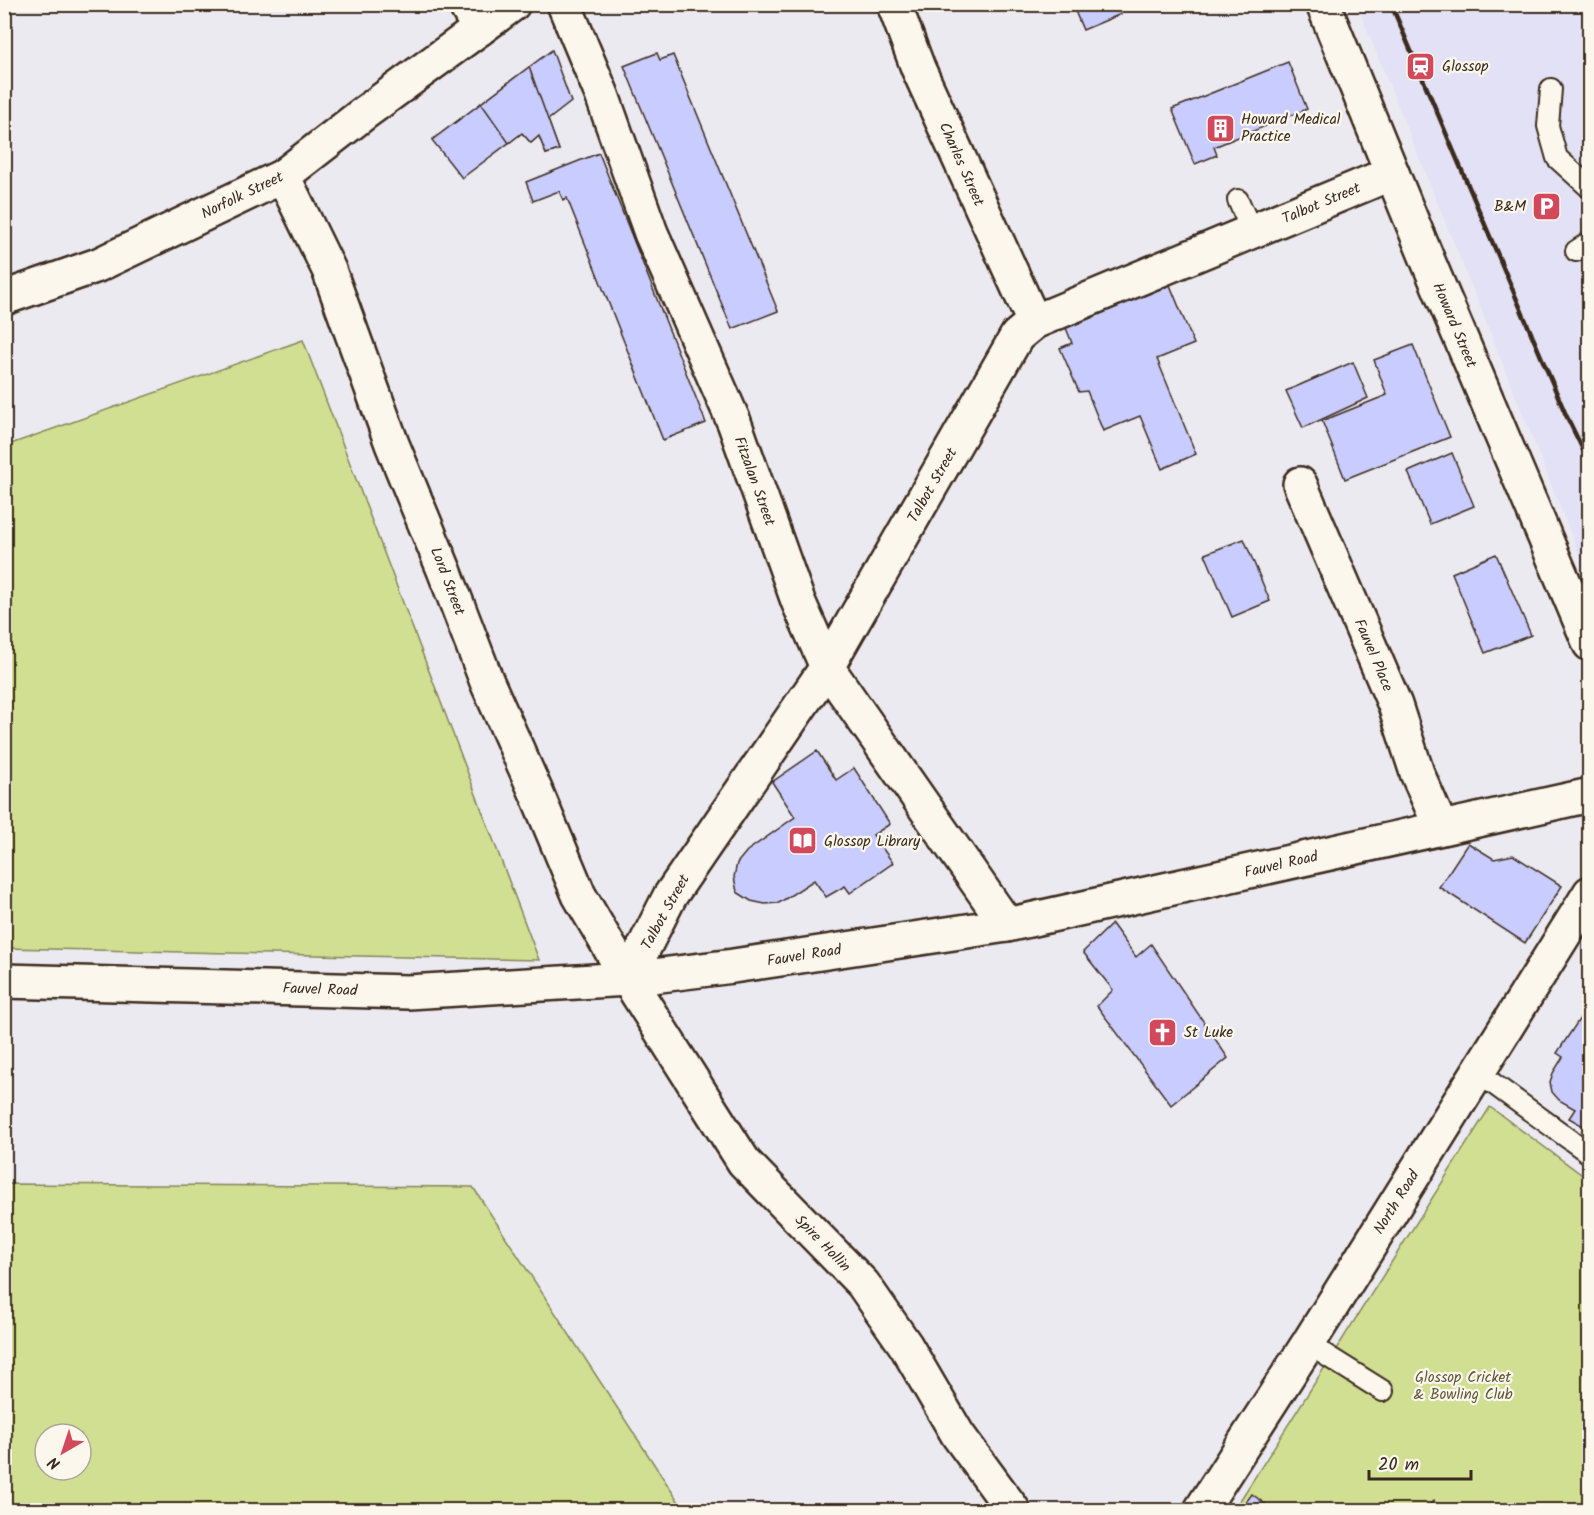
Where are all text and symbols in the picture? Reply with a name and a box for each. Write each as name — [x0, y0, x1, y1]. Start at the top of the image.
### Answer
station icon: Glossop — [1405, 50, 1437, 82]
place label: Glossop — [1442, 55, 1488, 79]
place label: Howard Medical Practice — [1241, 108, 1341, 149]
building icon: Howard Medical Practice — [1204, 112, 1236, 144]
street label: Charles Street — [932, 118, 990, 211]
street label: Norfolk Street — [197, 165, 288, 226]
street label: Talbot Street — [1278, 177, 1365, 231]
parking icon: B&M — [1531, 190, 1563, 222]
place label: B&M — [1494, 195, 1526, 219]
street label: Howard Street — [1425, 279, 1483, 372]
street label: Fitzalan Street — [727, 433, 781, 530]
street label: Talbot Street — [902, 443, 964, 528]
street label: Lord Street — [423, 544, 471, 619]
street label: Fauvel Place — [1347, 615, 1399, 696]
library icon: Glossop Library — [787, 825, 819, 857]
place label: Glossop Library — [824, 830, 921, 854]
street label: Fauvel Road — [1242, 845, 1321, 885]
street label: Talbot Street — [635, 870, 697, 955]
street label: Fauvel Road — [765, 938, 844, 974]
street label: Fauvel Road — [282, 977, 358, 1003]
church icon: St Luke — [1147, 1016, 1179, 1048]
place label: St Luke — [1184, 1021, 1233, 1045]
street label: North Road — [1368, 1165, 1426, 1239]
street label: Spire Hollin — [789, 1209, 856, 1278]
park label: Glossop Cricket & Bowling Club — [1413, 1366, 1513, 1407]
north arrow — [33, 1422, 93, 1482]
scale bar — [1369, 1443, 1471, 1481]
text: N — [43, 1450, 66, 1475]
text: 20 m — [1378, 1451, 1419, 1480]

